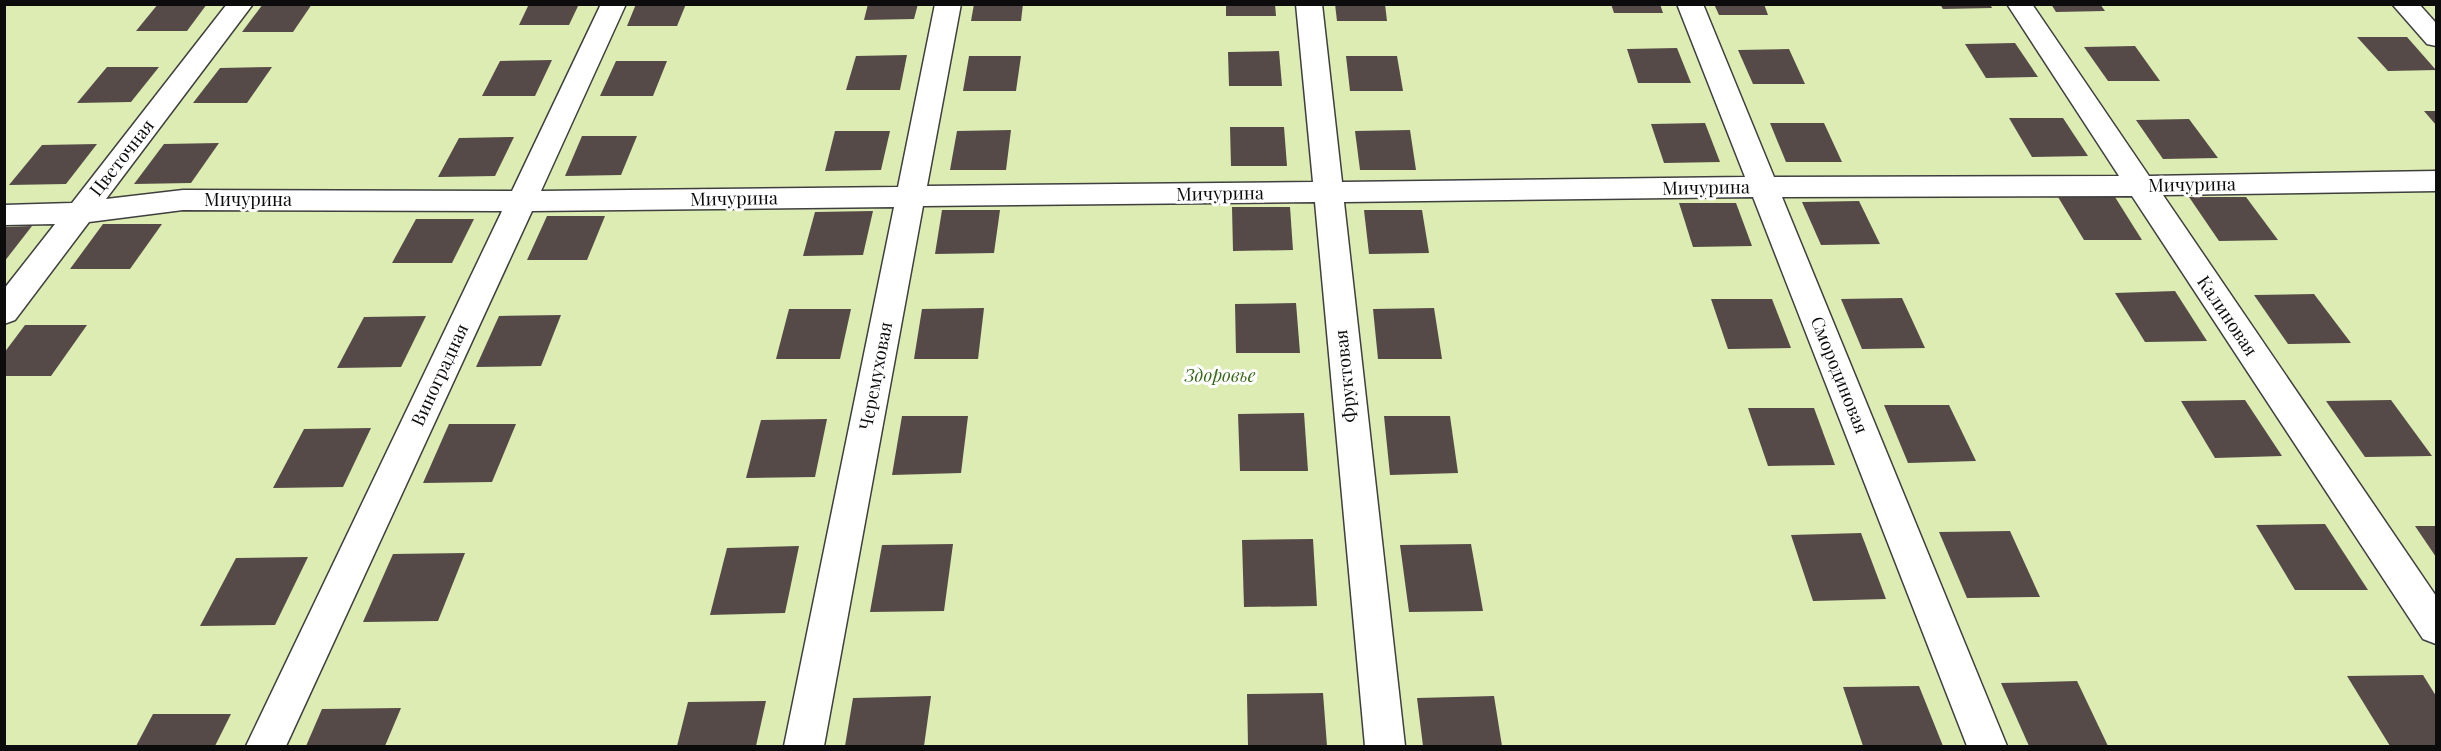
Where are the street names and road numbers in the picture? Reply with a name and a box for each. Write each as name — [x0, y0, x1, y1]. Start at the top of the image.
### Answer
street label: Цветочная — [84, 114, 159, 201]
street label: Мичурина — [2148, 171, 2236, 197]
street label: Мичурина — [1662, 174, 1750, 200]
street label: Мичурина — [1176, 180, 1264, 206]
street label: Мичурина — [690, 185, 778, 211]
street label: Мичурина — [204, 187, 292, 211]
street label: Калиновая — [2192, 271, 2264, 361]
street label: Смородиновая — [1806, 313, 1874, 437]
street label: Виноградная — [405, 319, 473, 430]
street label: Черемуховая — [853, 319, 897, 432]
street label: Фруктовая — [1328, 328, 1362, 424]

